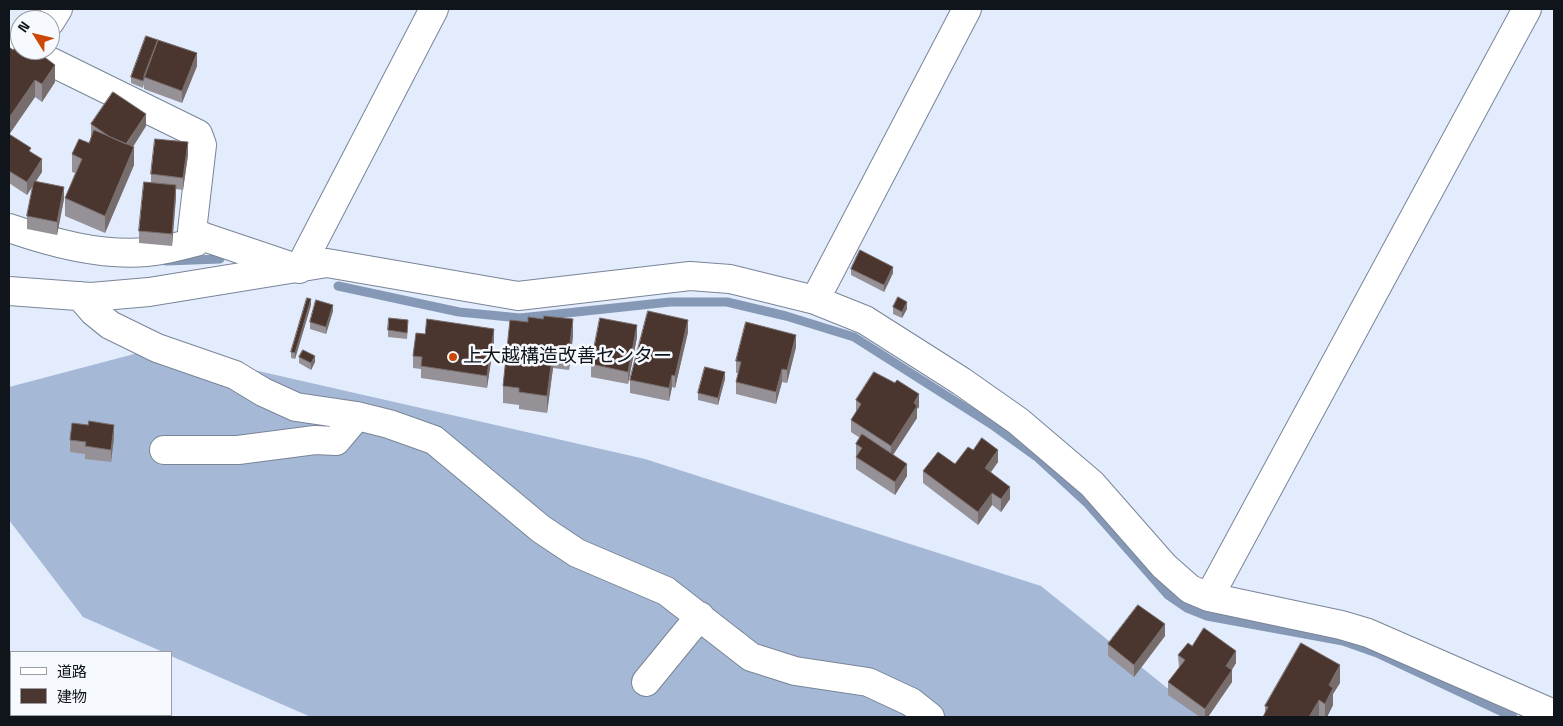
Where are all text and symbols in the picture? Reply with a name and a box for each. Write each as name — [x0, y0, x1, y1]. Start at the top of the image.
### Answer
north arrow — [10, 10, 60, 60]
text: N — [14, 18, 34, 36]
place label: 上大越構造改善センター — [463, 346, 672, 368]
marker: 上大越構造改善センター — [447, 351, 459, 363]
legend — [10, 651, 172, 716]
text: 道路 — [57, 662, 87, 681]
text: 建物 — [57, 687, 87, 706]

